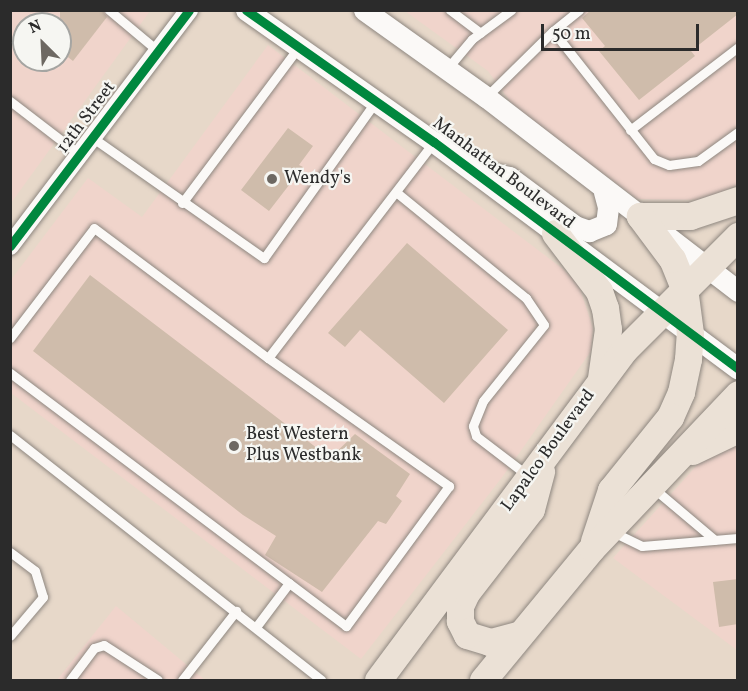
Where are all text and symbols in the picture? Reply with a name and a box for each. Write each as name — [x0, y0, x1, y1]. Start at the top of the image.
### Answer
north arrow — [12, 12, 72, 72]
scale bar — [544, 12, 702, 50]
text: N — [26, 15, 45, 40]
text: 50 m — [552, 22, 591, 47]
street label: 12th Street — [53, 78, 121, 158]
street label: Manhattan Boulevard — [428, 113, 578, 235]
place label: Wendy's — [284, 168, 351, 190]
marker: Wendy's — [265, 172, 279, 186]
street label: Lapalco Boulevard — [497, 386, 601, 516]
place label: Best Western Plus Westbank — [246, 425, 362, 468]
marker: Best Western Plus Westbank — [227, 439, 241, 453]

